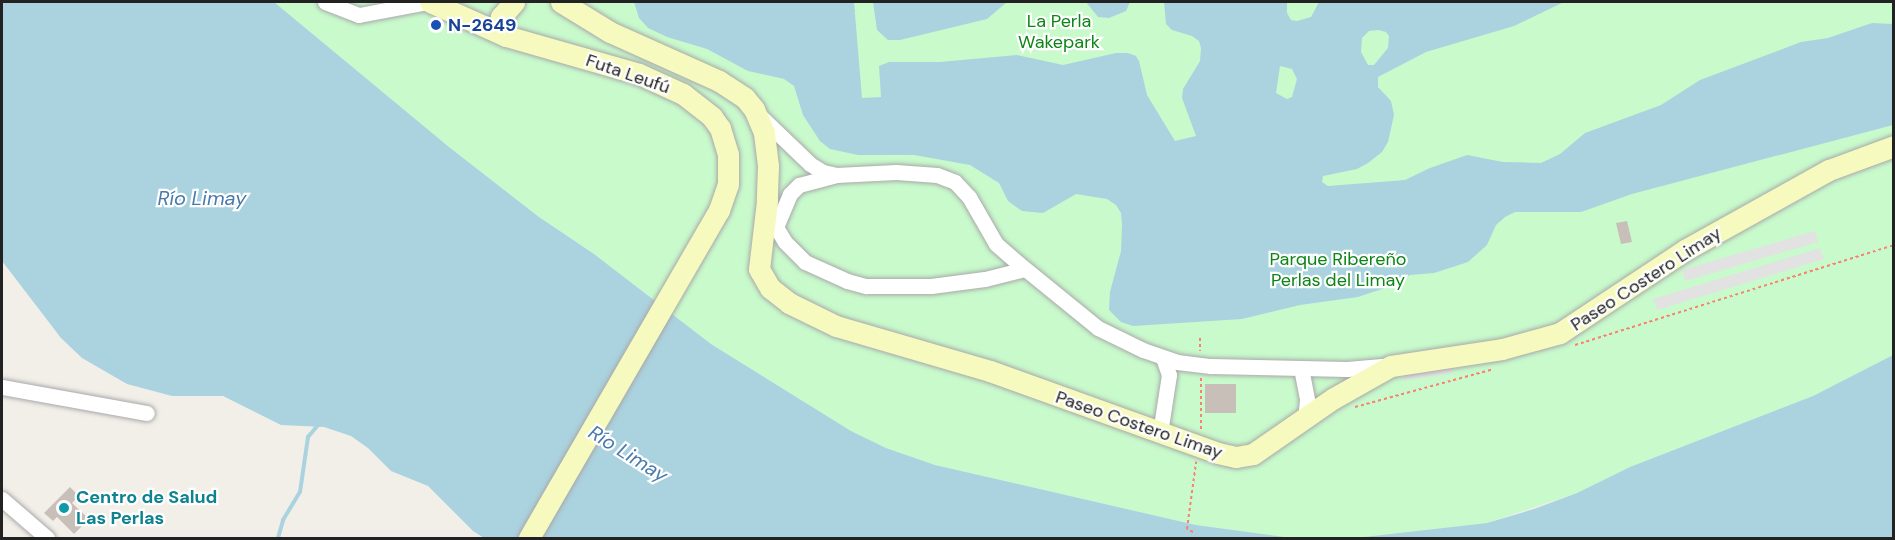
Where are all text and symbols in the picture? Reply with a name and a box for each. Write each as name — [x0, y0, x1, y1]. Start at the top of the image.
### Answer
park label: La Perla Wakepark — [1018, 11, 1100, 54]
place label: N-2649 — [448, 14, 516, 36]
marker: N-2649 — [429, 18, 443, 32]
street label: Futa Leufú — [583, 50, 673, 98]
water label: Río Limay — [158, 186, 246, 210]
street label: Paseo Costero Limay — [1567, 222, 1725, 336]
park label: Parque Ribereño Perlas del Limay — [1270, 249, 1406, 292]
street label: Paseo Costero Limay — [1053, 386, 1225, 464]
water label: Río Limay — [584, 420, 672, 488]
place label: Centro de Salud Las Perlas — [76, 487, 217, 530]
marker: Centro de Salud Las Perlas — [57, 501, 71, 515]

